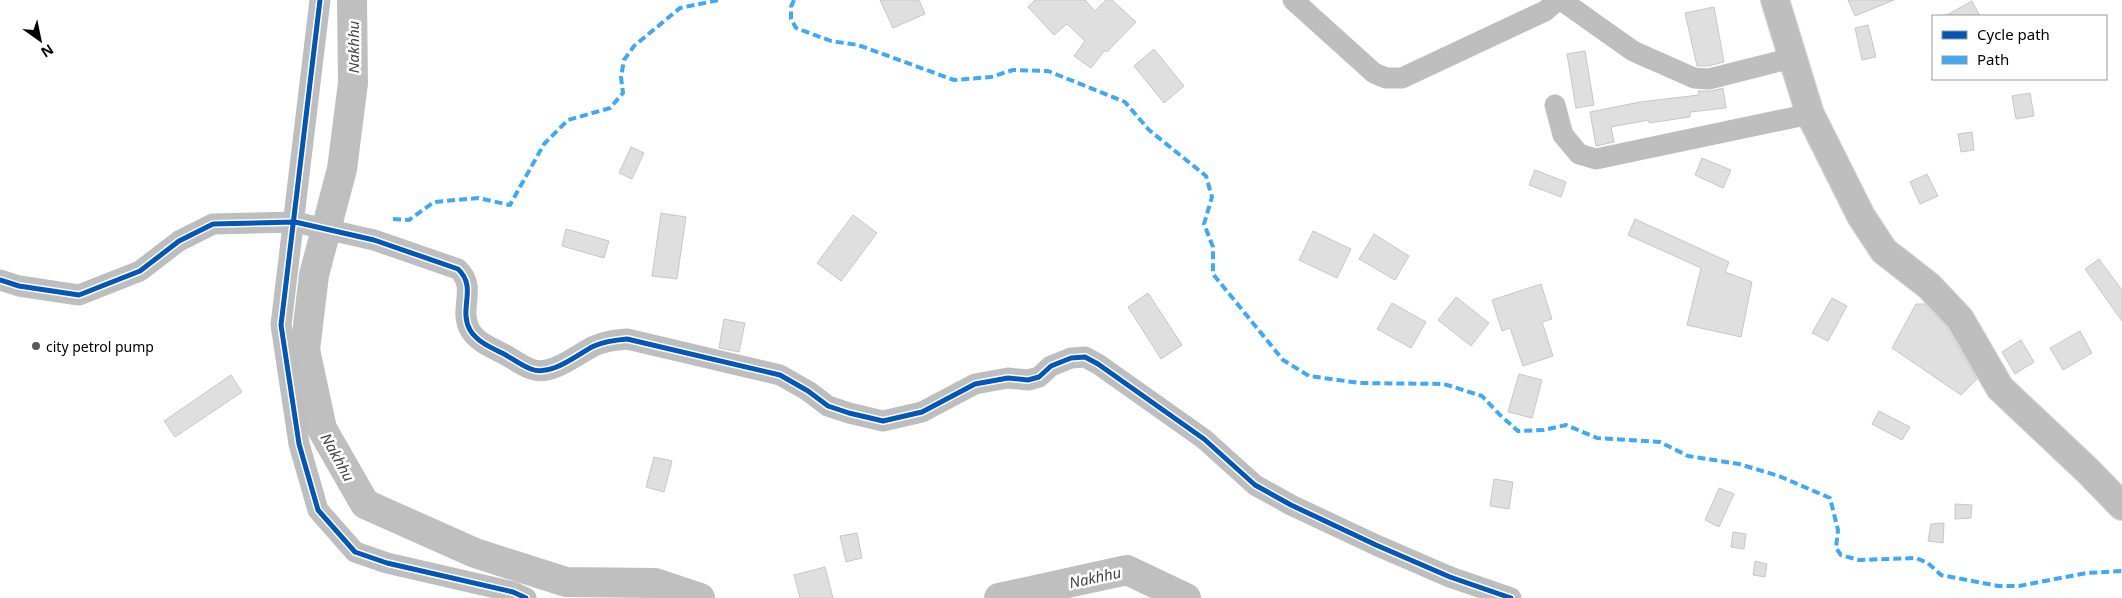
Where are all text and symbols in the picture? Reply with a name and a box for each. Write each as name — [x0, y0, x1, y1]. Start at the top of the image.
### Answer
north arrow — [15, 15, 65, 65]
legend — [1932, 15, 2107, 80]
water label: Nakhhu — [343, 20, 363, 73]
text: Cycle path — [1977, 24, 2050, 44]
text: N — [37, 40, 57, 62]
text: Path — [1977, 49, 2009, 69]
place label: city petrol pump — [46, 337, 154, 356]
marker: city petrol pump — [30, 340, 42, 352]
water label: Nakhhu — [317, 429, 360, 485]
water label: Nakhhu — [1067, 562, 1123, 592]

